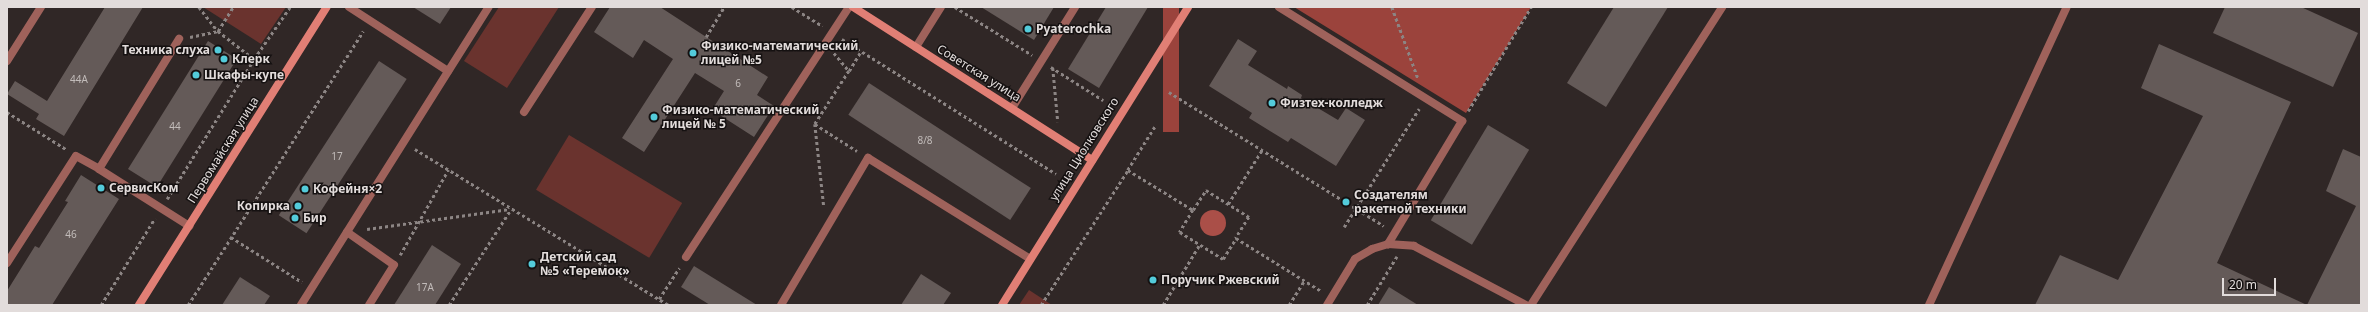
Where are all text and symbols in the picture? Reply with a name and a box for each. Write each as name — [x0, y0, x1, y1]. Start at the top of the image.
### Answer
place label: Pyaterochka — [1036, 22, 1111, 36]
marker: Pyaterochka — [1023, 24, 1033, 34]
place label: Физико-математический лицей №5 — [701, 39, 858, 67]
street label: Советская улица — [934, 41, 1024, 105]
place label: Техника слуха — [122, 43, 210, 57]
marker: Техника слуха — [213, 45, 223, 55]
marker: Физико-математический лицей №5 — [688, 48, 698, 58]
place label: Клерк — [232, 52, 270, 66]
marker: Клерк — [219, 54, 229, 64]
place label: Шкафы-купе — [204, 68, 284, 82]
marker: Шкафы-купе — [191, 70, 201, 80]
house number: 44А — [70, 74, 88, 86]
house number: 6 — [735, 78, 741, 90]
street label: Первомайская улица — [184, 94, 262, 206]
street label: улица Циолковского — [1046, 95, 1122, 203]
place label: Физтех-колледж — [1280, 96, 1383, 110]
marker: Физтех-колледж — [1267, 98, 1277, 108]
place label: Физико-математический лицей № 5 — [662, 103, 819, 131]
marker: Физико-математический лицей № 5 — [649, 112, 659, 122]
house number: 44 — [169, 121, 181, 133]
house number: 8/8 — [917, 135, 933, 147]
house number: 17 — [331, 151, 343, 163]
place label: СервисКом — [109, 181, 178, 195]
place label: Кофейня×2 — [313, 182, 382, 196]
marker: СервисКом — [96, 183, 106, 193]
marker: Кофейня×2 — [300, 184, 310, 194]
place label: Создателям ракетной техники — [1354, 188, 1466, 216]
marker: Создателям ракетной техники — [1341, 197, 1351, 207]
place label: Копирка — [237, 199, 290, 213]
marker: Копирка — [293, 201, 303, 211]
place label: Бир — [303, 211, 326, 225]
marker: Бир — [290, 213, 300, 223]
house number: 46 — [65, 229, 77, 241]
place label: Детский сад №5 «Теремок» — [540, 250, 630, 278]
marker: Детский сад №5 «Теремок» — [527, 259, 537, 269]
scale bar — [2224, 270, 2278, 296]
place label: Поручик Ржевский — [1161, 273, 1280, 287]
marker: Поручик Ржевский — [1148, 275, 1158, 285]
text: 20 m — [2229, 276, 2257, 293]
house number: 17А — [416, 282, 434, 294]

